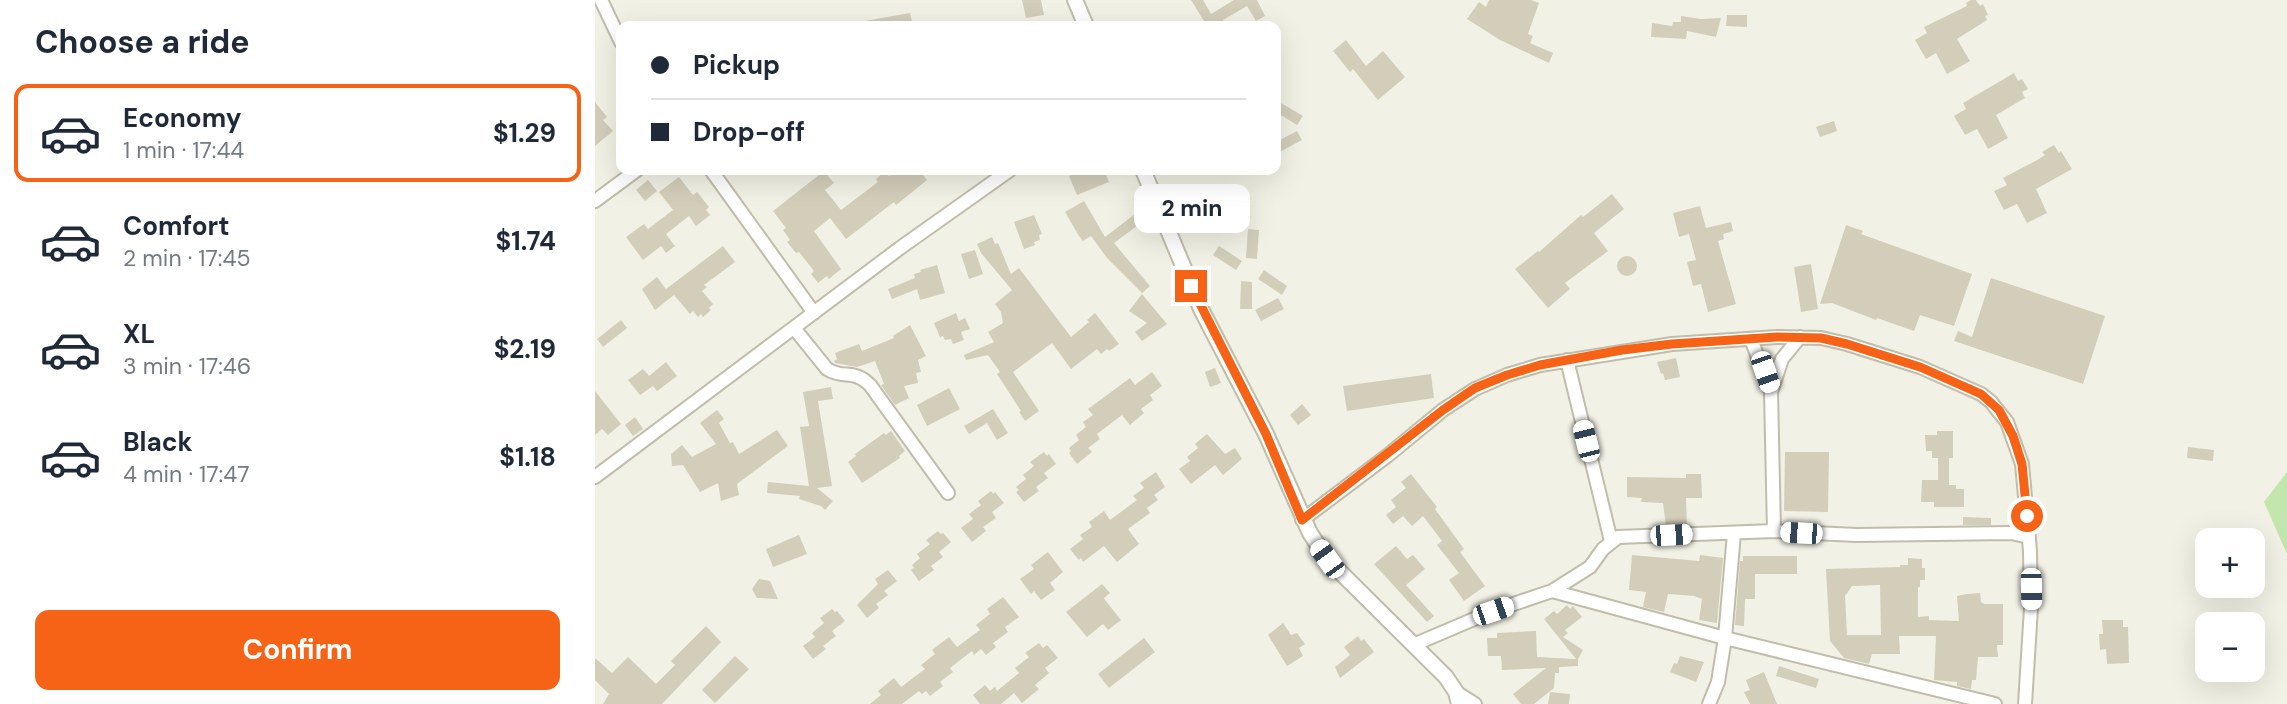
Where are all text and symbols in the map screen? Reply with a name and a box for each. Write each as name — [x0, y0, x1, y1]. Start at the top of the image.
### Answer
text: Choose a ride — [35, 21, 250, 63]
text: Pickup — [693, 48, 780, 82]
text: Economy — [123, 101, 241, 135]
icon: car — [39, 102, 102, 165]
text: Drop-off — [693, 115, 805, 149]
text: $1.29 — [493, 116, 556, 150]
text: 1 min · 17:44 — [123, 135, 244, 165]
callout: 2 min — [1133, 184, 1249, 233]
text: 2 min — [1162, 193, 1222, 223]
text: Comfort — [123, 209, 229, 243]
icon: car — [39, 210, 102, 273]
text: $1.74 — [496, 224, 556, 258]
text: 2 min · 17:45 — [123, 243, 250, 273]
route end — [1175, 270, 1207, 302]
text: XL — [123, 317, 155, 351]
icon: car — [39, 318, 102, 381]
text: $2.19 — [494, 332, 556, 366]
car — [1749, 349, 1782, 395]
text: 3 min · 17:46 — [123, 351, 251, 381]
car — [1571, 418, 1602, 464]
text: Black — [123, 425, 193, 459]
icon: car — [39, 426, 102, 489]
text: $1.18 — [499, 440, 556, 474]
text: 4 min · 17:47 — [123, 459, 249, 489]
route start — [2011, 500, 2043, 532]
car — [1780, 521, 1823, 545]
car — [1650, 523, 1693, 547]
map controls — [2195, 528, 2265, 682]
button: + — [2195, 528, 2265, 598]
car — [1307, 536, 1348, 582]
car — [2021, 568, 2042, 610]
car — [1470, 594, 1517, 628]
button: Confirm — [35, 610, 560, 690]
button: − — [2195, 612, 2265, 682]

